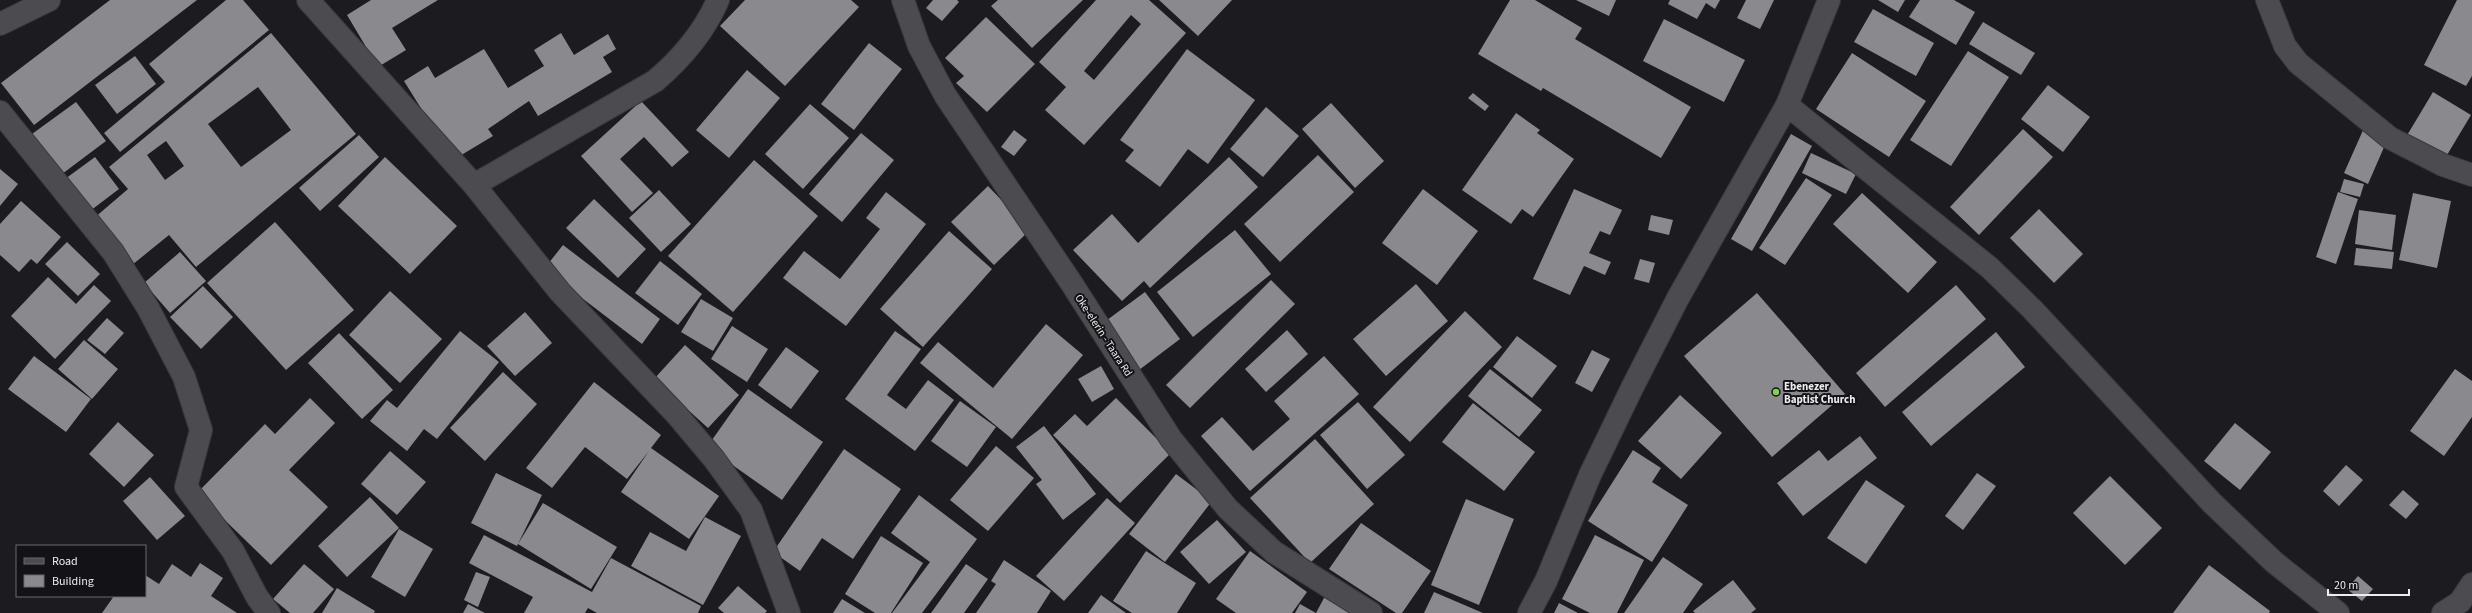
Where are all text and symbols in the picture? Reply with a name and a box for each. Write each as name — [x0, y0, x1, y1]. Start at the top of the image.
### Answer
street label: Oke-elerin - Taara Rd — [1071, 291, 1136, 379]
place label: Ebenezer Baptist Church — [1784, 379, 1855, 407]
marker: Ebenezer Baptist Church — [1771, 387, 1781, 397]
legend — [16, 545, 146, 597]
text: Road — [52, 553, 78, 570]
scale bar — [2328, 571, 2409, 597]
text: Building — [52, 573, 94, 590]
text: 20 m — [2334, 577, 2358, 594]

